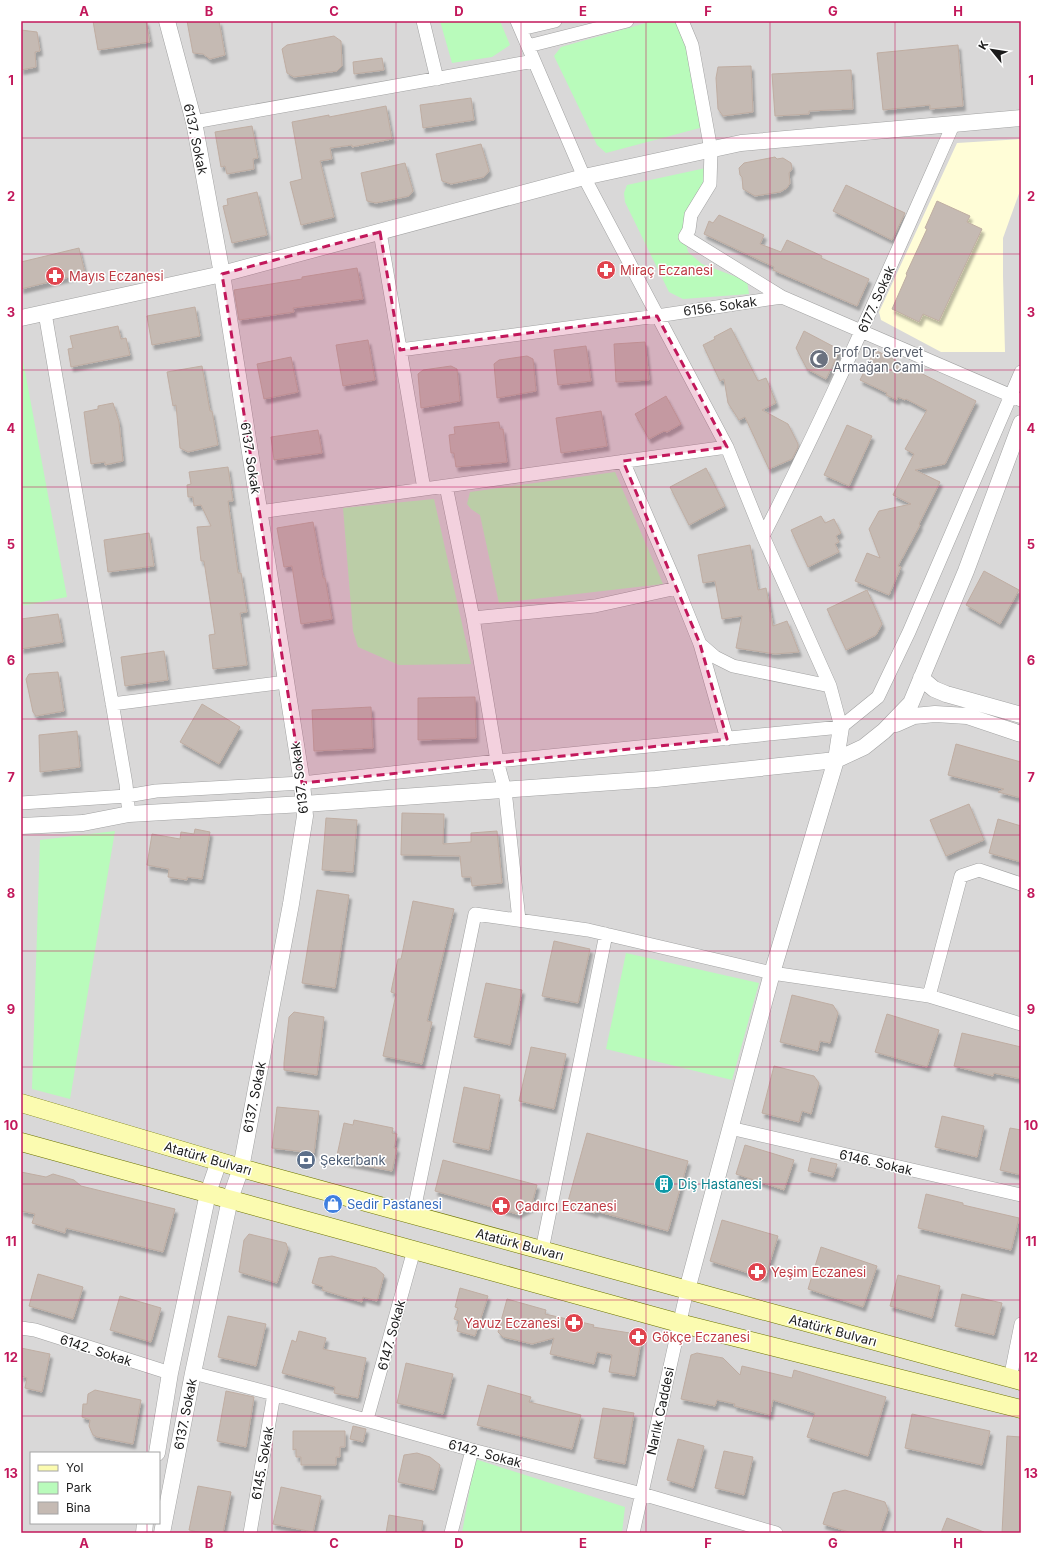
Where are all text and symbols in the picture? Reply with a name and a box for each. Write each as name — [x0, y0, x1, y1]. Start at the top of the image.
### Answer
text: A — [79, 3, 89, 19]
text: B — [205, 3, 214, 19]
text: C — [329, 3, 339, 19]
text: D — [454, 3, 464, 19]
text: E — [579, 3, 587, 19]
text: F — [704, 3, 712, 19]
text: G — [828, 3, 838, 19]
text: H — [953, 3, 963, 19]
north arrow — [972, 30, 1012, 70]
text: K — [975, 38, 991, 52]
text: 1 — [8, 72, 14, 88]
text: 1 — [1028, 72, 1034, 88]
street label: 6137. Sokak — [181, 102, 211, 176]
text: 2 — [7, 188, 15, 204]
text: 2 — [1027, 188, 1035, 204]
pharmacy icon: Miraç Eczanesi — [595, 259, 617, 281]
place label: Miraç Eczanesi — [620, 262, 713, 278]
street label: 6177. Sokak — [854, 263, 898, 335]
pharmacy icon: Mayıs Eczanesi — [44, 265, 66, 287]
place label: Mayıs Eczanesi — [69, 268, 164, 284]
street label: 6156. Sokak — [682, 293, 758, 319]
text: 3 — [7, 304, 15, 320]
text: 3 — [1027, 304, 1035, 320]
place label: Prof Dr. Servet Armağan Cami — [833, 344, 924, 375]
mosque icon: Prof Dr. Servet Armağan Cami — [808, 348, 830, 370]
text: 4 — [7, 420, 16, 436]
text: 4 — [1027, 420, 1036, 436]
street label: 6137. Sokak — [237, 421, 265, 495]
text: 5 — [7, 536, 15, 552]
text: 5 — [1027, 536, 1035, 552]
text: 6 — [7, 652, 15, 668]
text: 6 — [1027, 652, 1035, 668]
street label: 6137. Sokak — [287, 741, 311, 815]
text: 7 — [7, 769, 15, 785]
text: 7 — [1027, 769, 1035, 785]
text: 8 — [7, 885, 15, 901]
text: 8 — [1027, 885, 1035, 901]
text: 9 — [7, 1001, 15, 1017]
text: 9 — [1027, 1001, 1035, 1017]
street label: 6137. Sokak — [239, 1060, 269, 1134]
text: 10 — [4, 1117, 18, 1133]
text: 10 — [1024, 1117, 1038, 1133]
street label: Atatürk Bulvarı — [162, 1138, 254, 1178]
street label: 6146. Sokak — [838, 1146, 914, 1178]
bank icon: Şekerbank — [295, 1149, 317, 1171]
place label: Şekerbank — [320, 1152, 386, 1168]
building icon: Diş Hastanesi — [653, 1173, 675, 1195]
place label: Diş Hastanesi — [678, 1176, 762, 1192]
shop icon: Sedir Pastanesi — [322, 1193, 344, 1215]
pharmacy icon: Çadırcı Eczanesi — [490, 1195, 512, 1217]
place label: Sedir Pastanesi — [347, 1196, 442, 1212]
place label: Çadırcı Eczanesi — [515, 1198, 617, 1214]
street label: Atatürk Bulvarı — [474, 1225, 566, 1263]
text: 11 — [5, 1233, 17, 1249]
text: 11 — [1025, 1233, 1037, 1249]
pharmacy icon: Yeşim Eczanesi — [746, 1261, 768, 1283]
place label: Yeşim Eczanesi — [771, 1264, 866, 1280]
street label: 6147. Sokak — [374, 1298, 408, 1372]
street label: Atatürk Bulvarı — [787, 1311, 879, 1349]
pharmacy icon: Yavuz Eczanesi — [563, 1312, 585, 1334]
place label: Yavuz Eczanesi — [464, 1315, 560, 1331]
pharmacy icon: Gökçe Eczanesi — [627, 1326, 649, 1348]
place label: Gökçe Eczanesi — [652, 1329, 750, 1345]
street label: 6142. Sokak — [58, 1331, 134, 1369]
text: 12 — [4, 1349, 18, 1365]
text: 12 — [1024, 1349, 1038, 1365]
street label: Narlık Caddesi — [643, 1366, 677, 1456]
street label: 6137. Sokak — [170, 1377, 200, 1451]
street label: 6145. Sokak — [248, 1425, 276, 1501]
street label: 6142. Sokak — [447, 1436, 523, 1470]
legend — [30, 1452, 160, 1524]
text: Yol — [66, 1460, 83, 1475]
text: 13 — [4, 1465, 18, 1481]
text: 13 — [1024, 1465, 1038, 1481]
text: Park — [66, 1480, 92, 1495]
text: Bina — [66, 1500, 91, 1515]
text: A — [79, 1535, 89, 1551]
text: B — [205, 1535, 214, 1551]
text: C — [329, 1535, 339, 1551]
text: D — [454, 1535, 464, 1551]
text: E — [579, 1535, 587, 1551]
text: F — [704, 1535, 712, 1551]
text: G — [828, 1535, 838, 1551]
text: H — [953, 1535, 963, 1551]

